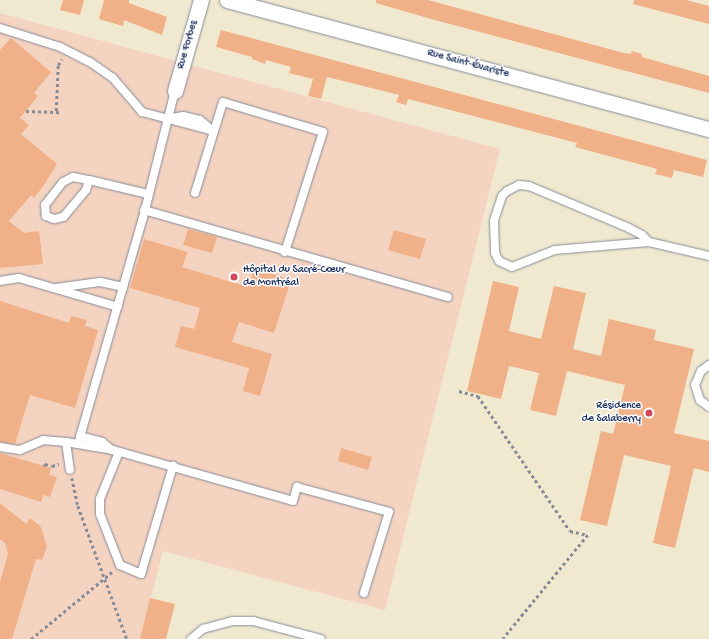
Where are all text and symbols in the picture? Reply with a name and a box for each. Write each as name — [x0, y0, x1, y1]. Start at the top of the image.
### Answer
street label: Rue Forbes — [175, 19, 201, 71]
street label: Rue Saint-Évariste — [426, 47, 510, 81]
place label: Hôpital du Sacré-Cœur de Montréal — [243, 264, 345, 290]
marker: Hôpital du Sacré-Cœur de Montréal — [228, 271, 240, 283]
place label: Résidence de Salaberry — [582, 400, 641, 426]
marker: Résidence de Salaberry — [644, 408, 654, 418]

